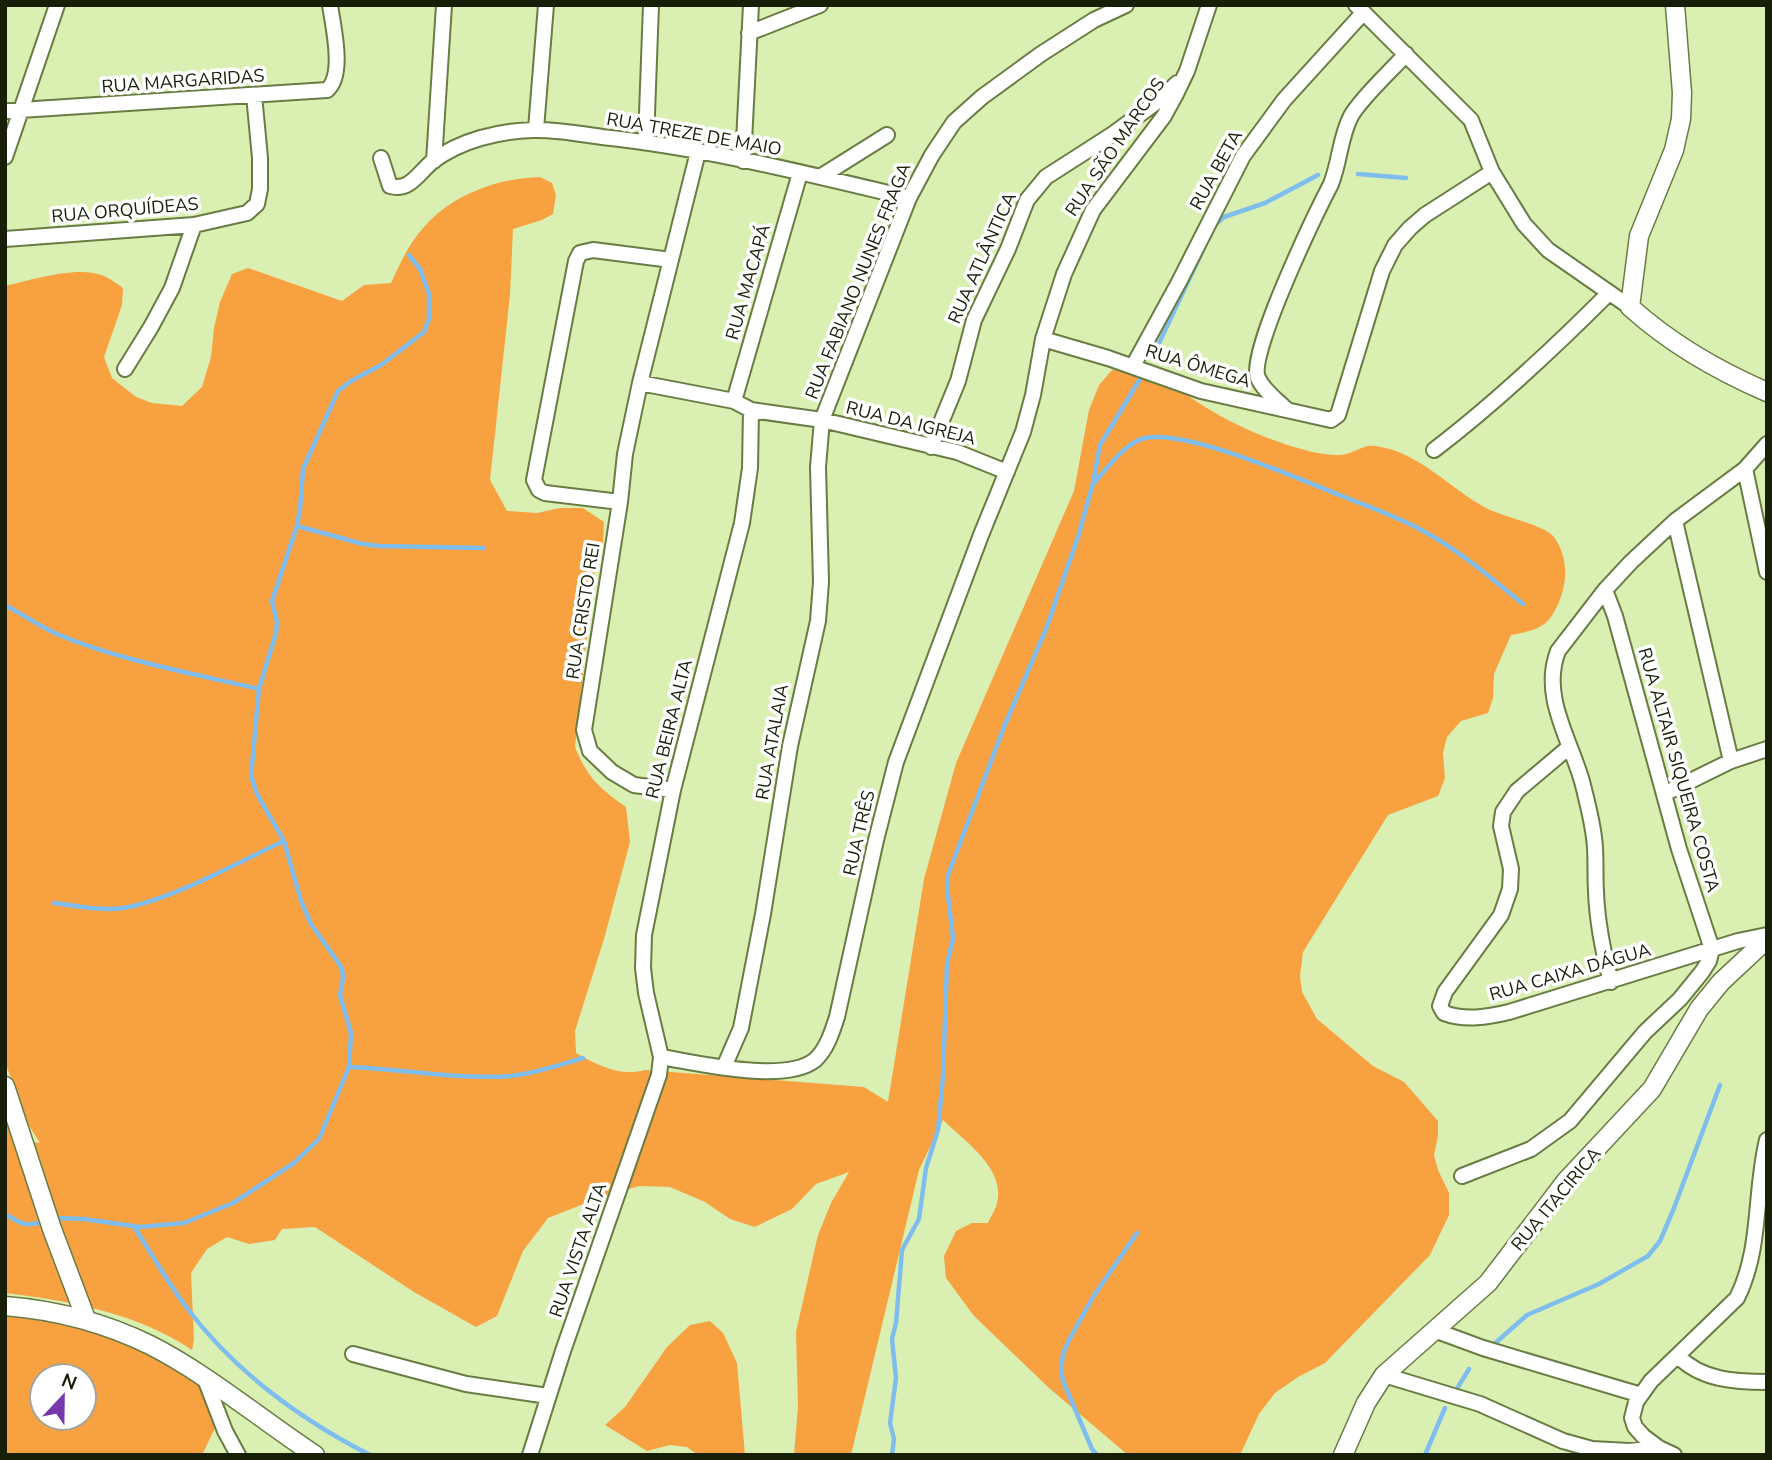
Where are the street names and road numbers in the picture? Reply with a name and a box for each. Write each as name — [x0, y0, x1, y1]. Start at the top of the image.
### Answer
street label: RUA MARGARIDAS — [101, 63, 265, 99]
street label: RUA SÃO MARCOS — [1060, 73, 1170, 221]
street label: RUA TREZE DE MAIO — [605, 107, 783, 161]
street label: RUA BETA — [1184, 126, 1248, 214]
street label: RUA FABIANO NUNES FRAGA — [799, 159, 917, 403]
street label: RUA ATLÂNTICA — [942, 188, 1022, 328]
street label: RUA ORQUÍDEAS — [50, 192, 200, 228]
street label: RUA MACAPÁ — [720, 221, 776, 343]
street label: RUA ÔMEGA — [1143, 339, 1253, 393]
street label: RUA DA IGREJA — [844, 395, 978, 451]
street label: RUA CRISTO REI — [560, 541, 606, 681]
street label: RUA ALTAIR SIQUEIRA COSTA — [1633, 645, 1725, 895]
street label: RUA BEIRA ALTA — [640, 657, 698, 801]
street label: RUA ATALAIA — [750, 682, 794, 802]
street label: RUA TRÊS — [838, 788, 880, 878]
street label: RUA CAIXA DÁGUA — [1487, 937, 1653, 1007]
street label: RUA ITACIRICA — [1506, 1142, 1606, 1256]
street label: RUA VISTA ALTA — [544, 1179, 612, 1321]

